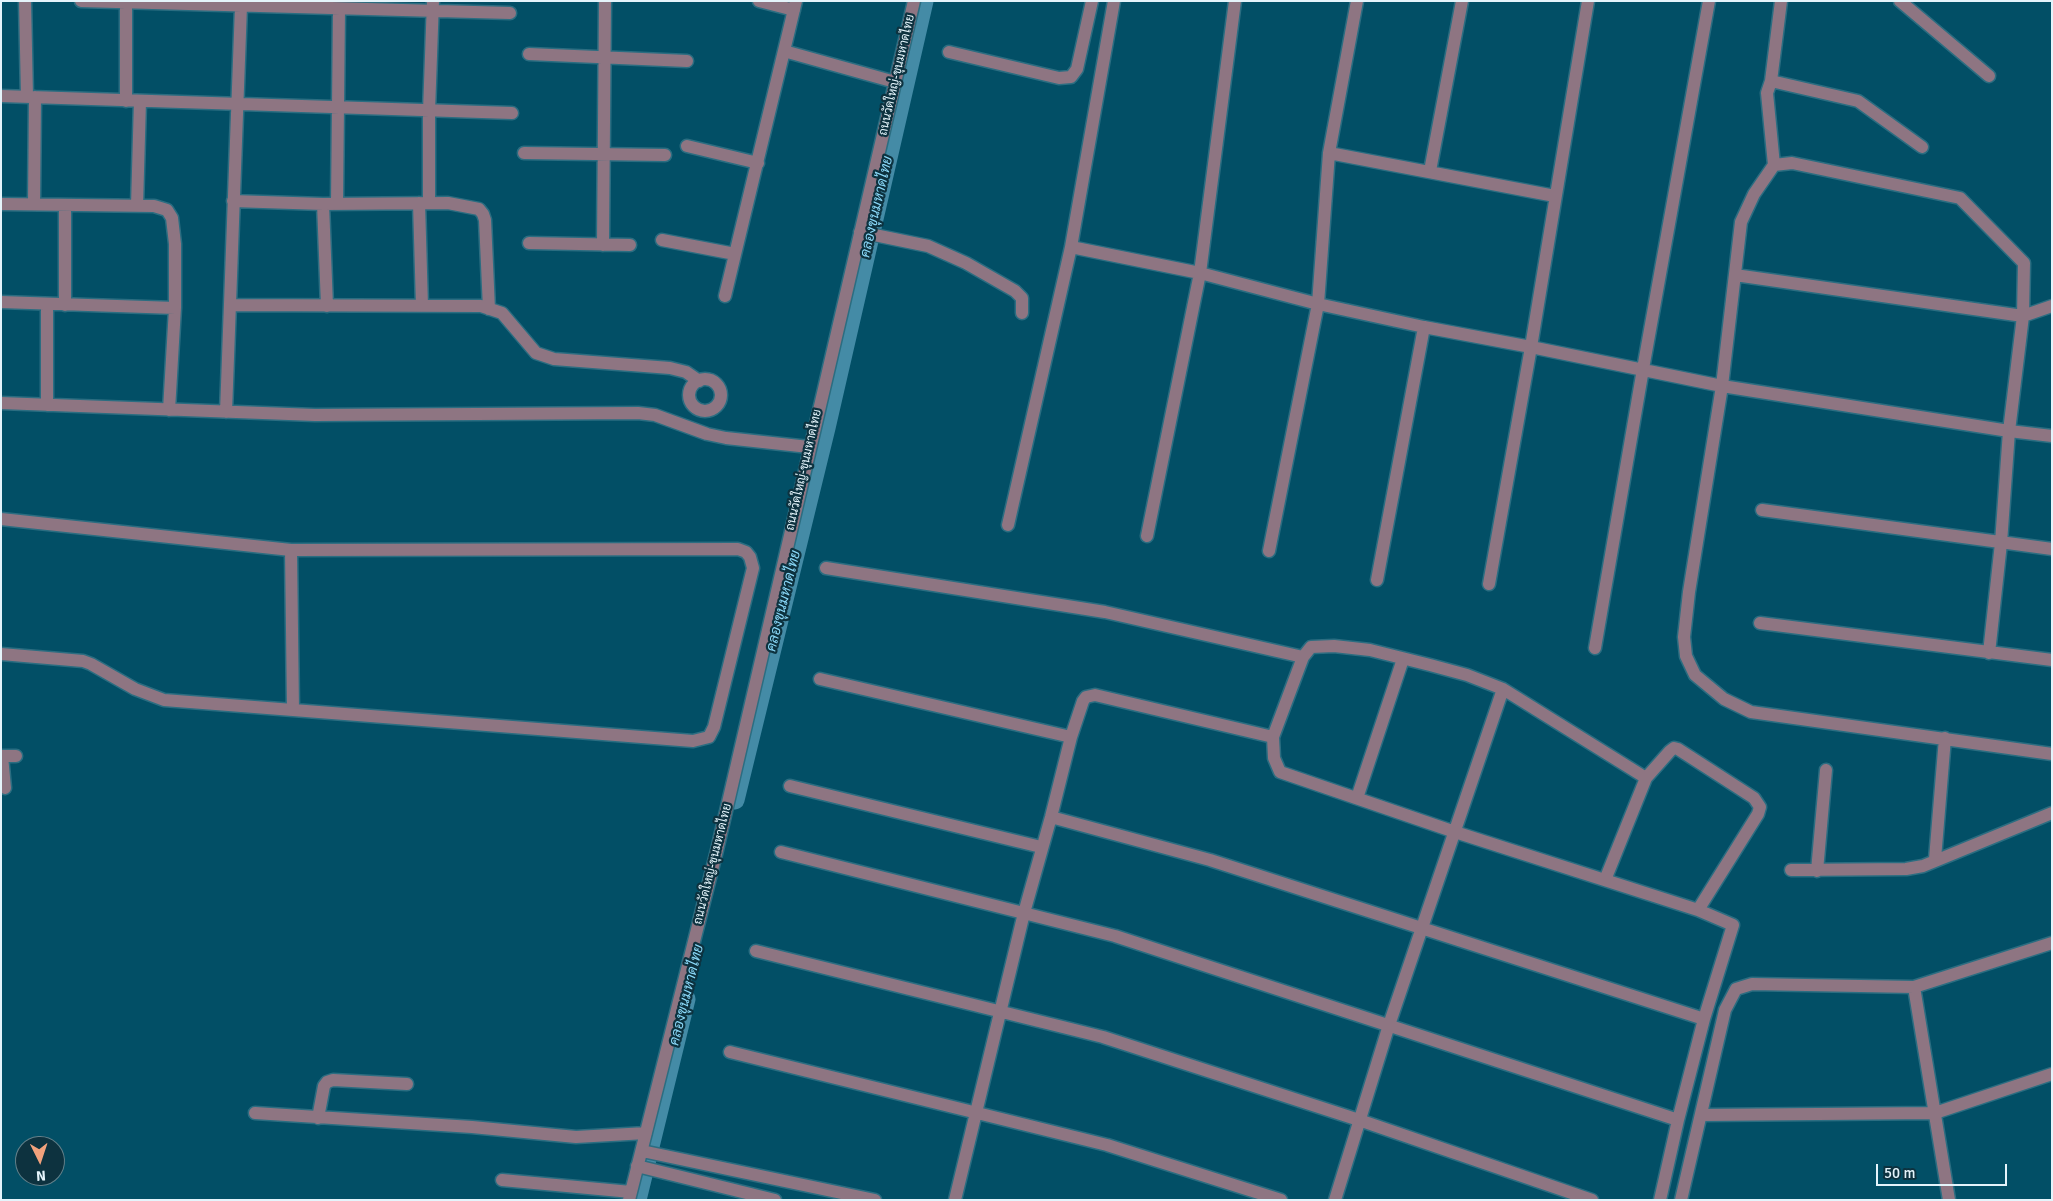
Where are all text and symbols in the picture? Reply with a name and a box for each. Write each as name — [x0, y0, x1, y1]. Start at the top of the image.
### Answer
street label: ถนนวัดใหญ่-ขุนมหาดไทย — [876, 13, 918, 137]
water label: คลองขุนมหาดไทย — [857, 155, 897, 259]
street label: ถนนวัดใหญ่-ขุนมหาดไทย — [783, 408, 825, 532]
water label: คลองขุนมหาดไทย — [763, 549, 805, 653]
street label: ถนนวัดใหญ่-ขุนมหาดไทย — [691, 802, 735, 926]
water label: คลองขุนมหาดไทย — [666, 943, 708, 1047]
north arrow — [15, 1136, 65, 1186]
scale bar — [1878, 1154, 2009, 1186]
text: 50 m — [1884, 1164, 1915, 1182]
text: N — [36, 1167, 46, 1184]

